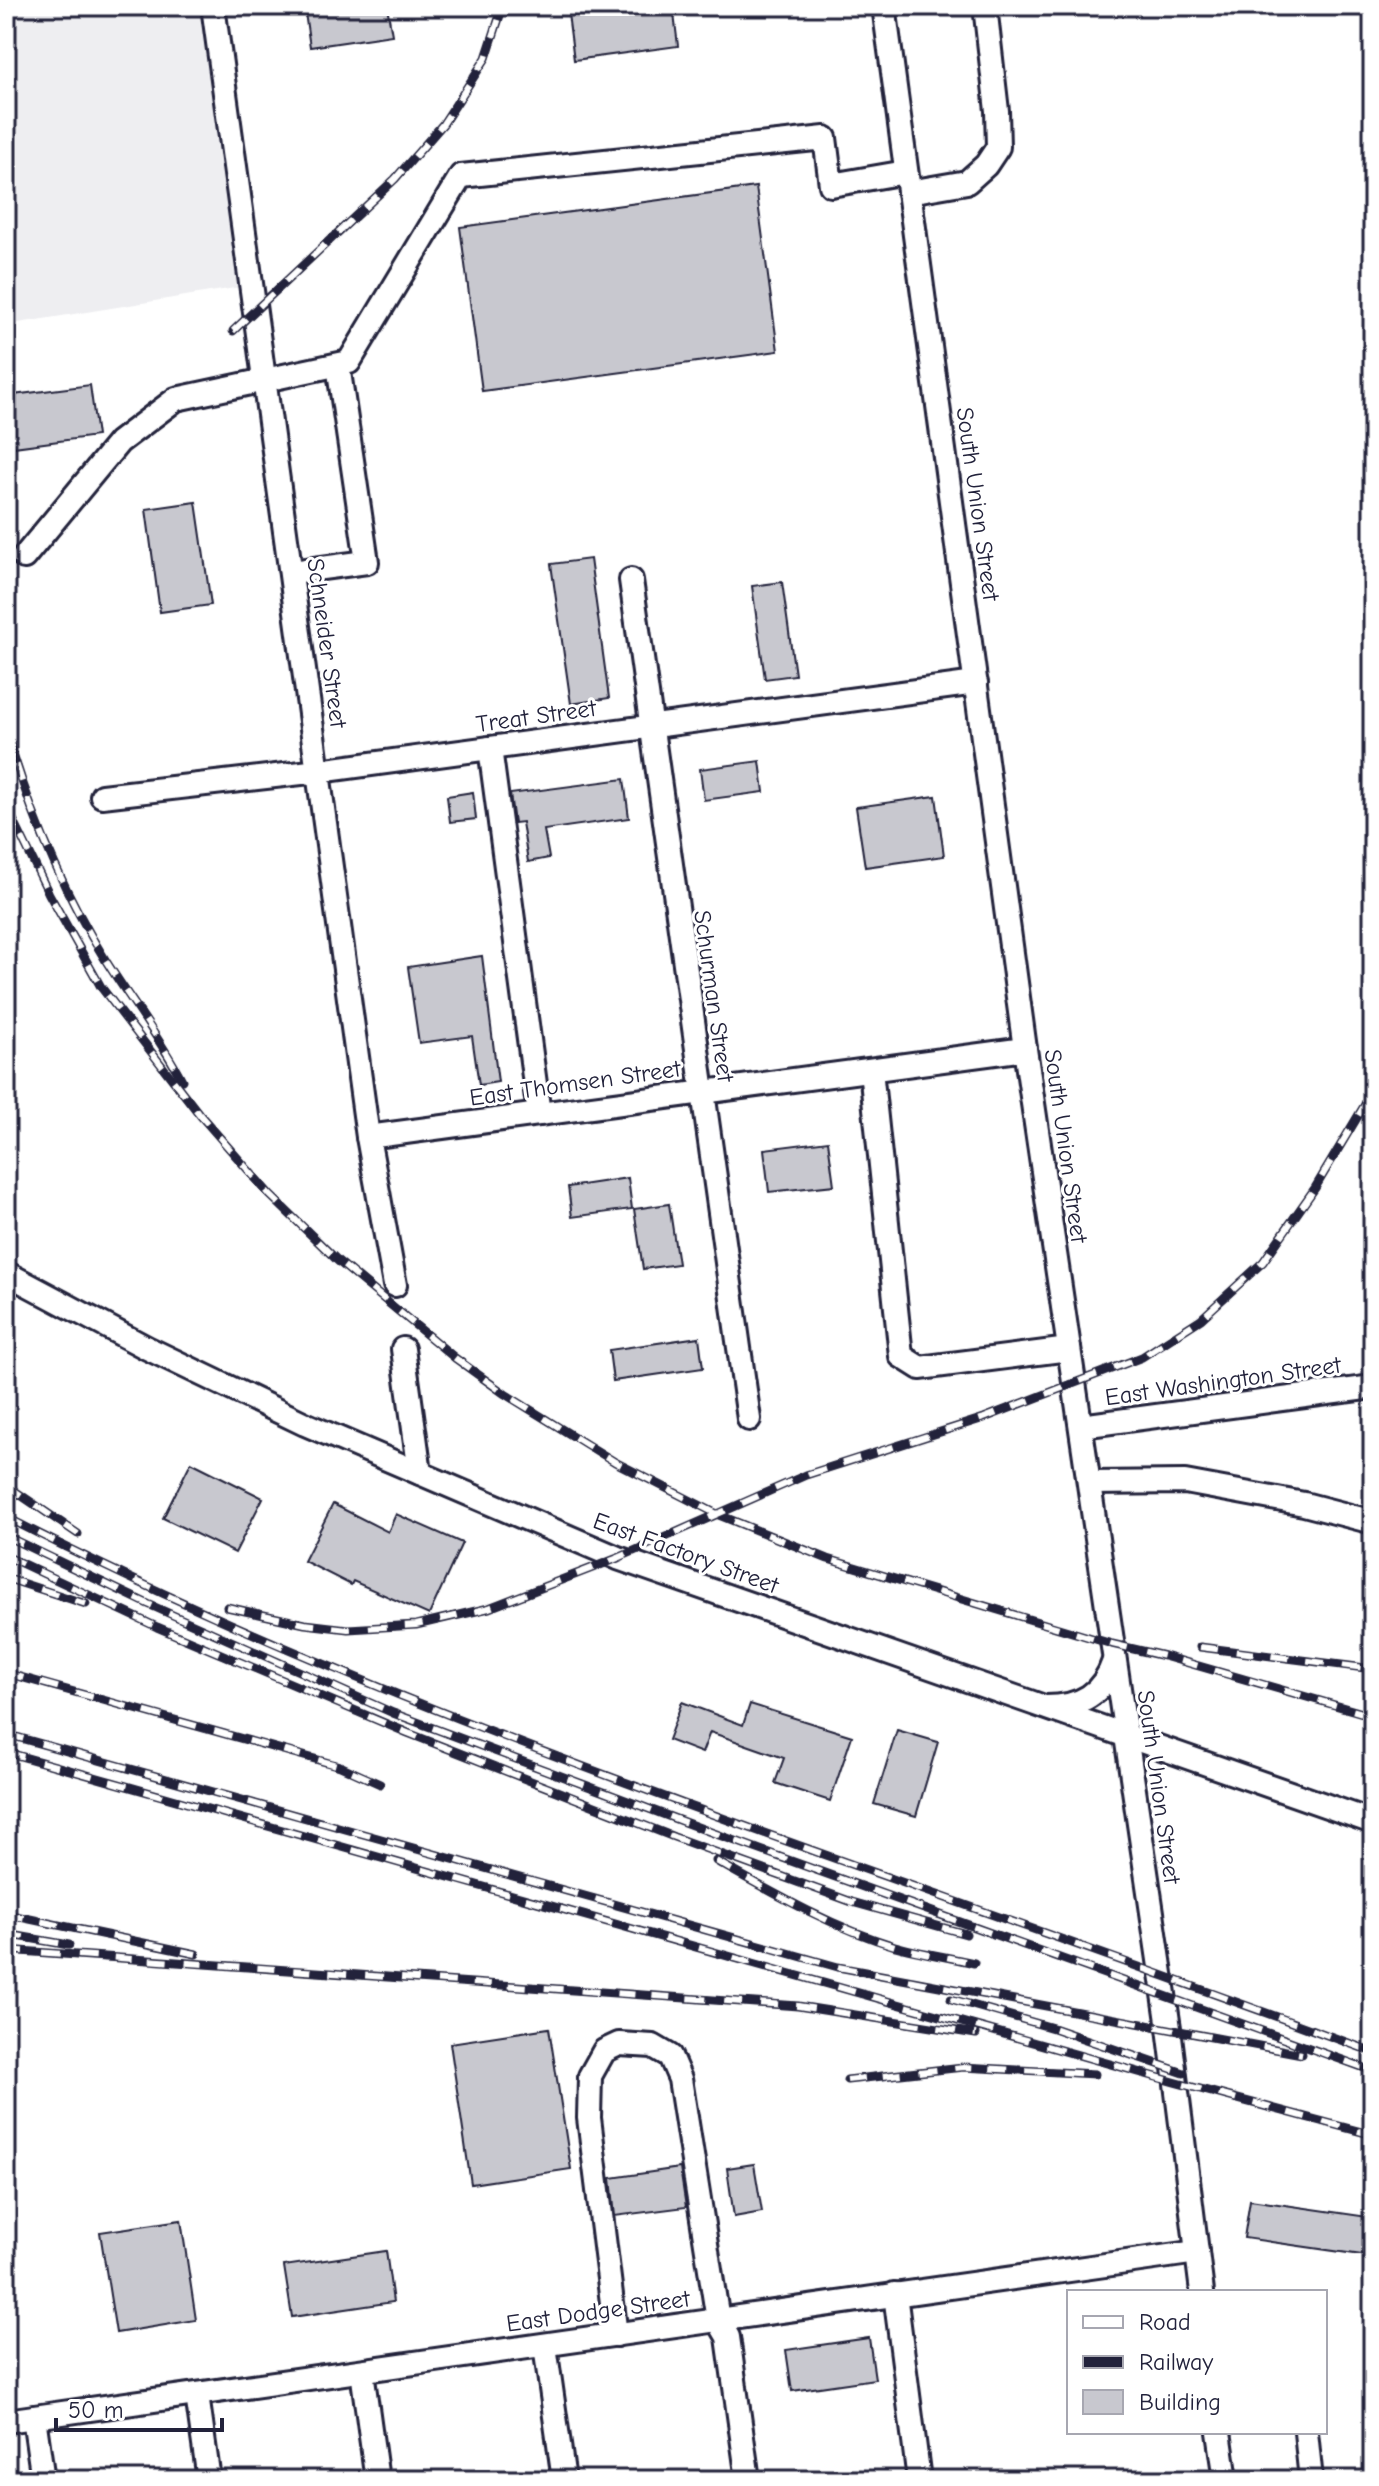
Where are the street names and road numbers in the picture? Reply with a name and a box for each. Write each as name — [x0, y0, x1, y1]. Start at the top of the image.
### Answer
street label: South Union Street — [951, 405, 1006, 604]
street label: Schneider Street — [301, 556, 353, 731]
street label: Treat Street — [474, 694, 599, 738]
street label: Schurman Street — [688, 908, 740, 1085]
street label: South Union Street — [1039, 1047, 1094, 1246]
street label: East Thomsen Street — [468, 1054, 684, 1112]
street label: East Washington Street — [1103, 1350, 1344, 1411]
street label: East Factory Street — [589, 1506, 784, 1600]
street label: South Union Street — [1132, 1688, 1187, 1887]
street label: East Dodge Street — [504, 2284, 693, 2338]

